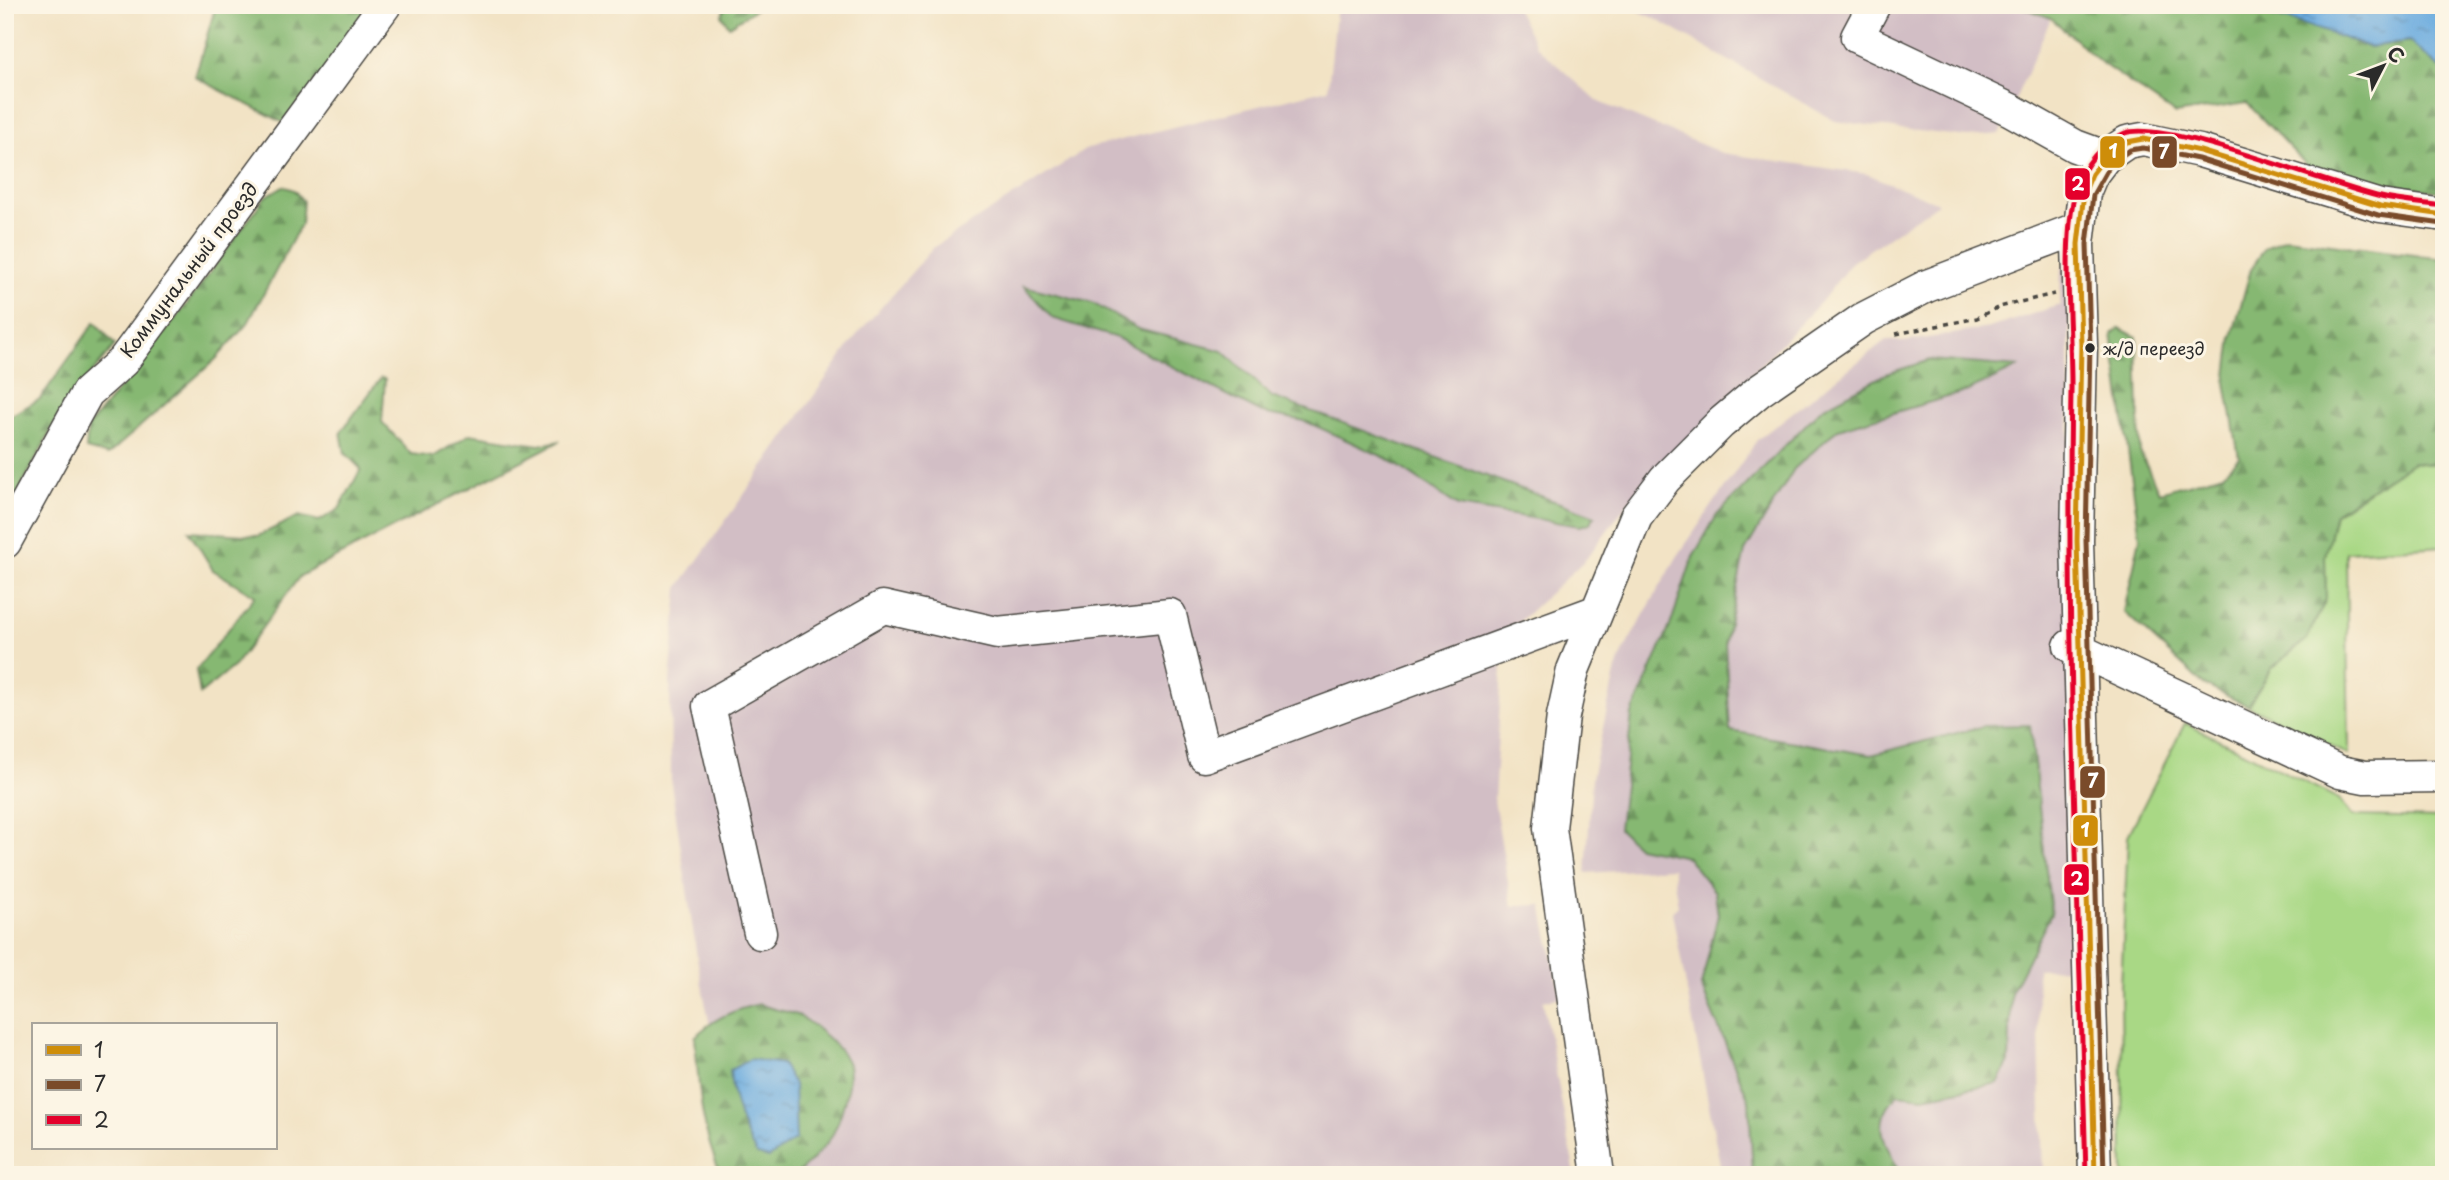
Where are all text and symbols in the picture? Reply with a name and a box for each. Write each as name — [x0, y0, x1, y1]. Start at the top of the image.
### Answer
north arrow — [2348, 32, 2418, 102]
text: С — [2381, 39, 2412, 69]
line badge: 1 — [2099, 135, 2126, 169]
line badge: 7 — [2151, 135, 2178, 169]
text: 1 — [2108, 136, 2118, 164]
text: 7 — [2159, 137, 2170, 165]
line badge: 2 — [2064, 167, 2091, 201]
text: 2 — [2071, 169, 2085, 197]
street label: Коммунальный проезд — [113, 176, 264, 363]
place label: ж/д переезд — [2103, 335, 2205, 361]
marker: ж/д переезд — [2083, 341, 2097, 355]
line badge: 7 — [2079, 765, 2106, 799]
text: 7 — [2088, 766, 2099, 794]
line badge: 1 — [2072, 814, 2099, 847]
text: 1 — [2080, 815, 2090, 843]
line badge: 2 — [2063, 863, 2090, 896]
text: 2 — [2070, 864, 2084, 892]
legend — [32, 1023, 276, 1148]
text: 1 — [94, 1033, 103, 1065]
text: 7 — [94, 1067, 106, 1099]
text: 2 — [94, 1103, 109, 1135]

